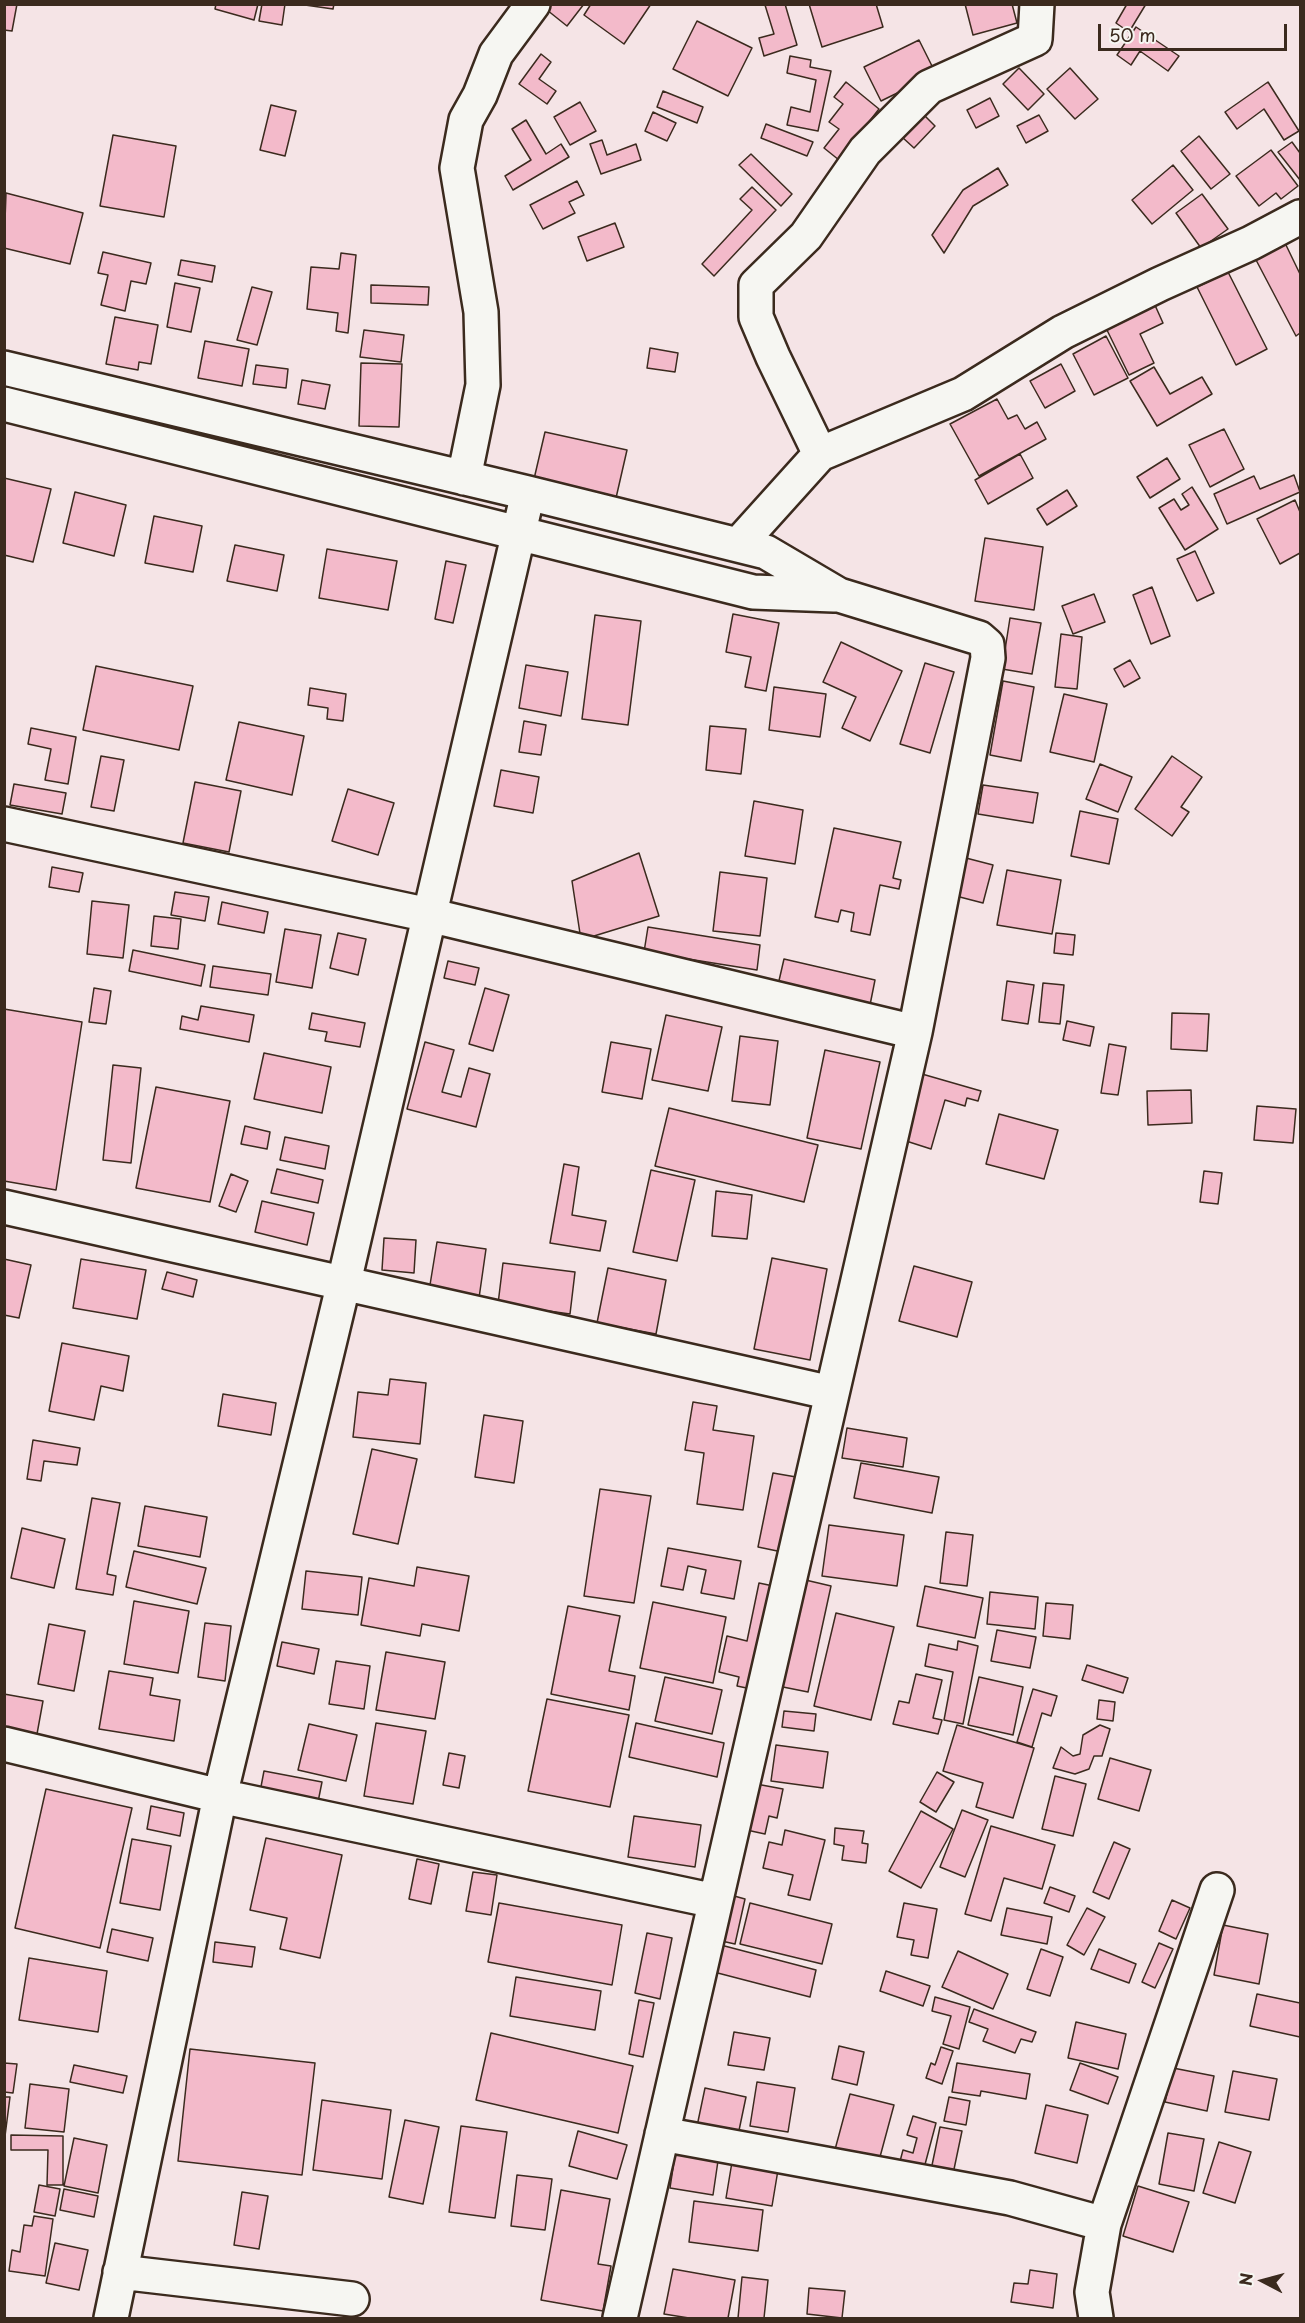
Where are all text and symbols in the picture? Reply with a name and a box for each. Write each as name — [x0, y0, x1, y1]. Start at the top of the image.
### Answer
scale bar — [1101, 12, 1290, 50]
text: 50 m — [1109, 21, 1156, 48]
north arrow — [1233, 2251, 1293, 2311]
text: N — [1233, 2272, 1258, 2287]

